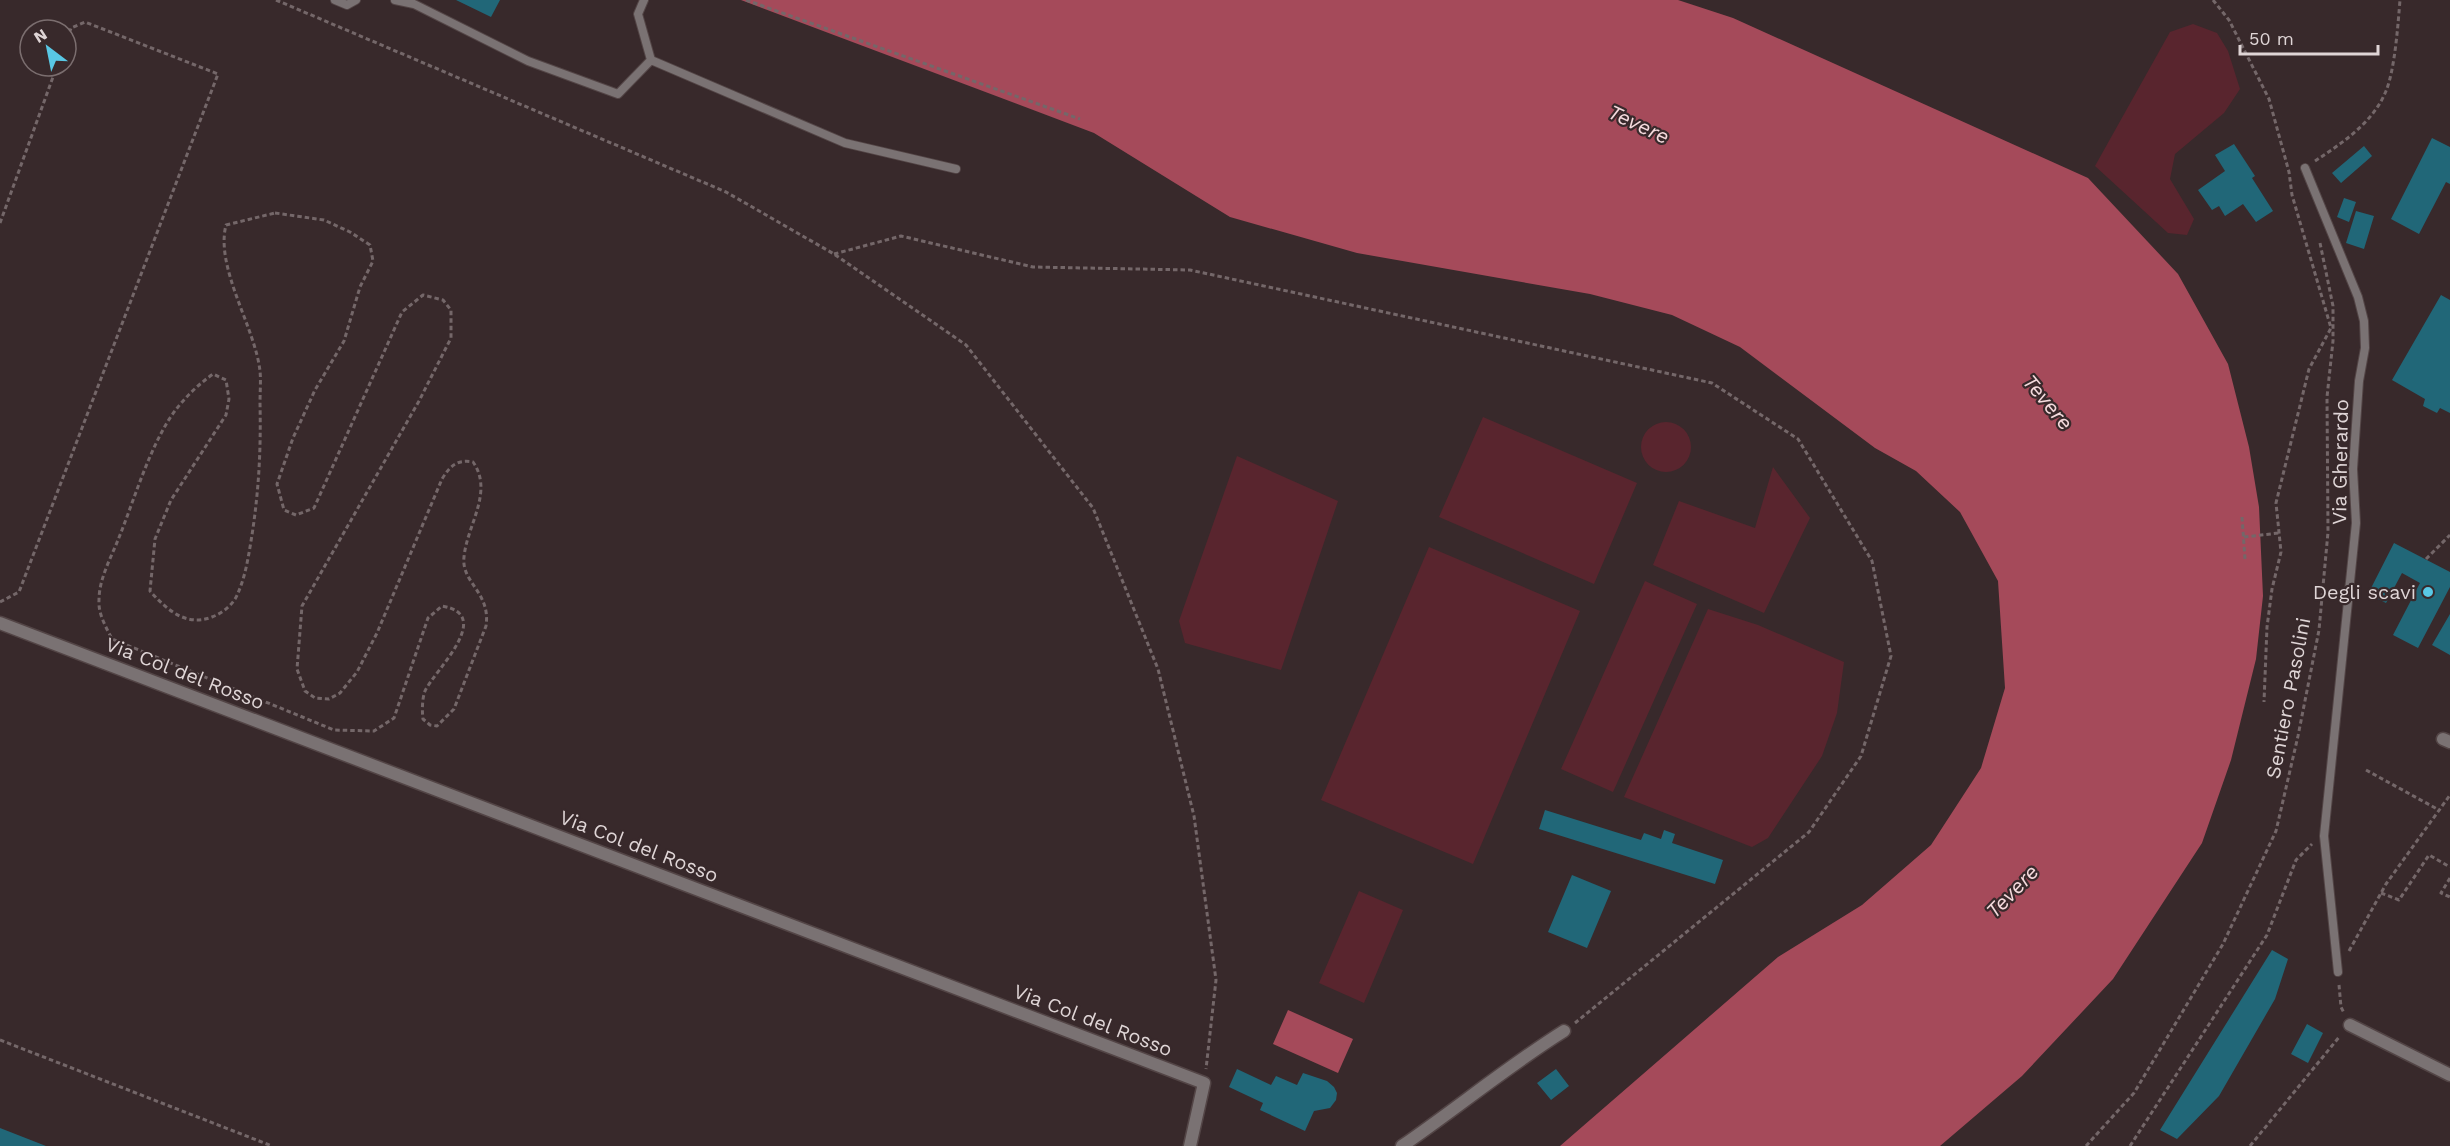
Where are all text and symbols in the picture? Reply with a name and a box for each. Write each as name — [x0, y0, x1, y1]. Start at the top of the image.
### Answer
north arrow — [18, 18, 78, 78]
scale bar — [2240, 18, 2378, 56]
text: N — [30, 25, 50, 47]
text: 50 m — [2249, 28, 2294, 49]
water label: Tevere — [1604, 99, 1674, 149]
water label: Tevere — [2018, 369, 2078, 435]
street label: Via Gherardo — [2327, 399, 2353, 525]
place label: Degli scavi — [2313, 580, 2416, 604]
marker: Degli scavi — [2421, 585, 2435, 599]
street label: Sentiero Pasolini — [2261, 615, 2315, 781]
street label: Via Col del Rosso — [102, 632, 268, 714]
street label: Via Col del Rosso — [556, 805, 722, 887]
water label: Tevere — [1980, 859, 2044, 923]
street label: Via Col del Rosso — [1010, 979, 1176, 1061]

